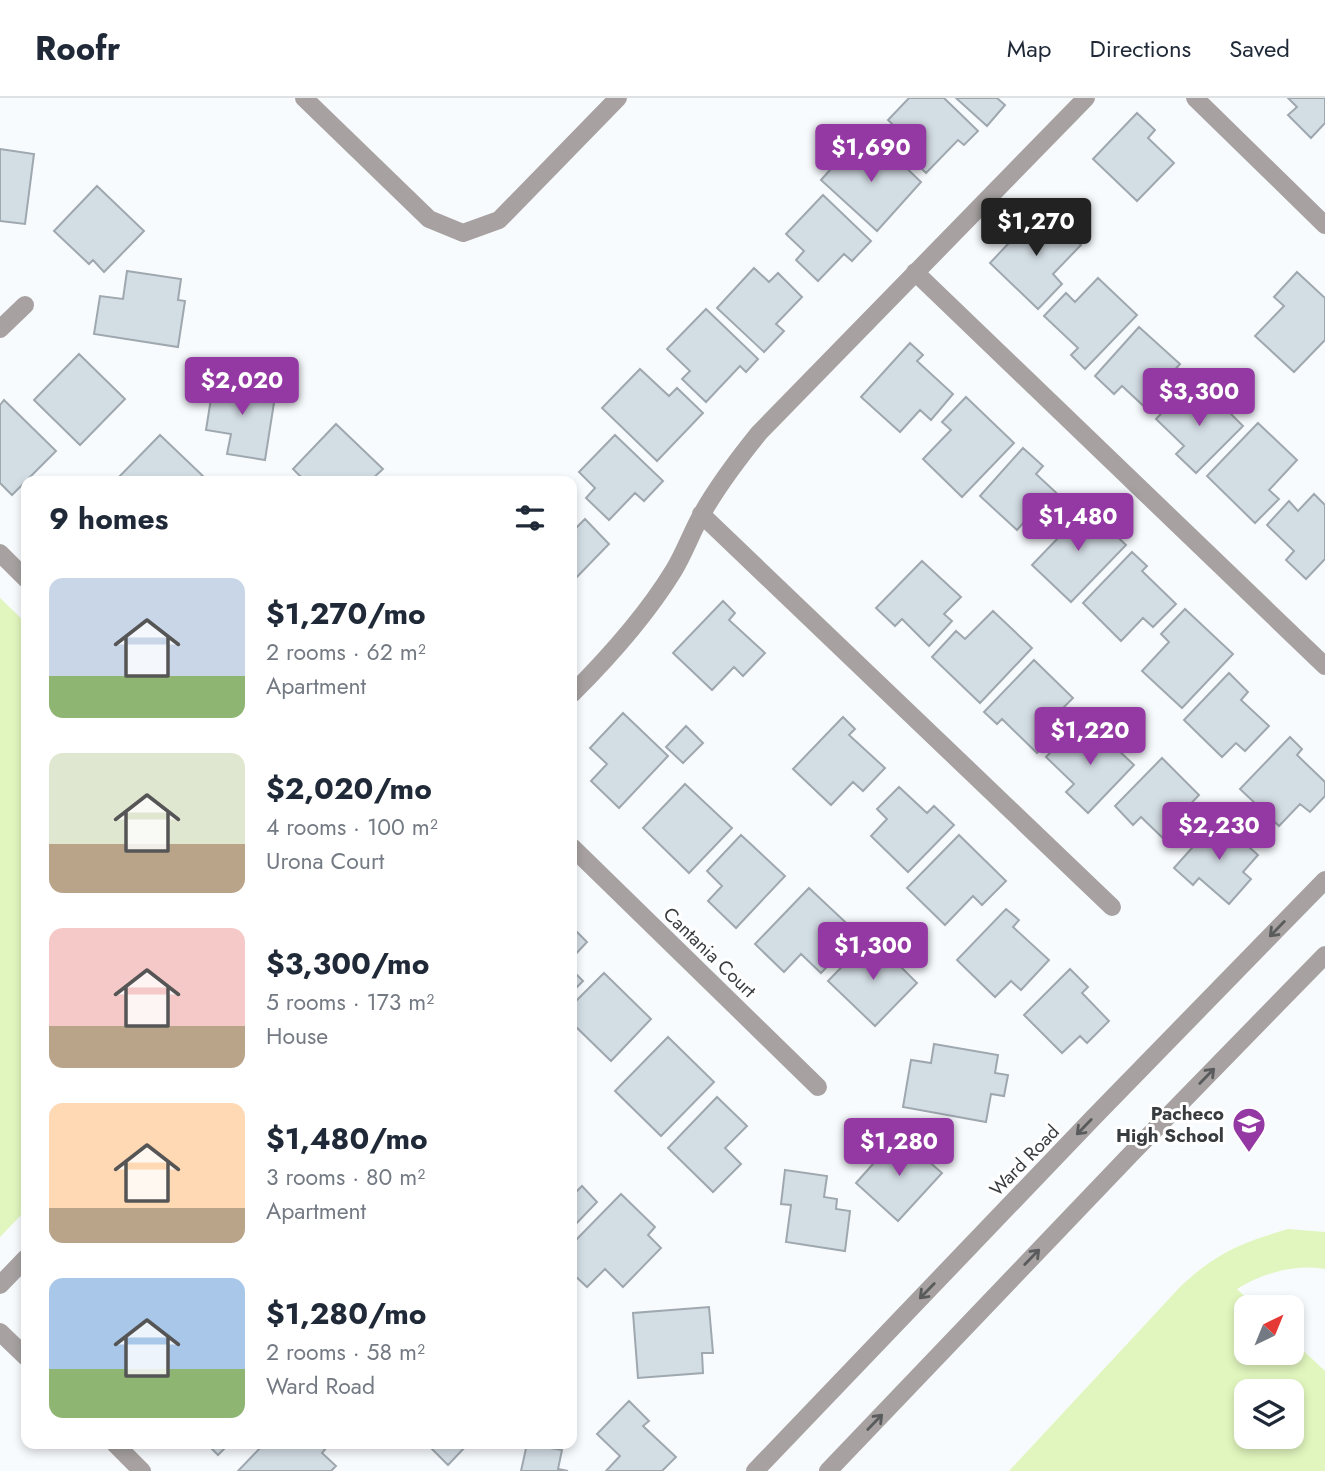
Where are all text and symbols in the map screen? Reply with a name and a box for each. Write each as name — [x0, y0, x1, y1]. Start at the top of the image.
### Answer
text: Roofr — [35, 25, 120, 72]
text: Map — [1007, 31, 1052, 66]
text: Directions — [1090, 31, 1191, 66]
text: Saved — [1229, 31, 1290, 66]
pin: $1,690 — [814, 125, 928, 184]
text: $1,690 — [831, 130, 911, 164]
pin: $1,270 — [979, 198, 1093, 258]
text: $1,270 — [997, 204, 1075, 238]
pin: $2,020 — [185, 358, 299, 417]
text: $2,020 — [201, 363, 283, 397]
pin: $3,300 — [1142, 368, 1256, 428]
text: $3,300 — [1159, 374, 1239, 408]
pin: $1,480 — [1021, 494, 1135, 553]
text: 9 homes — [49, 497, 168, 540]
icon: filters — [511, 499, 549, 537]
text: $1,480 — [1038, 499, 1118, 533]
text: $1,270/mo — [266, 592, 426, 635]
icon: home — [105, 606, 189, 690]
text: 2 rooms · 62 m² — [266, 635, 426, 669]
text: Apartment — [266, 669, 366, 703]
pin: $1,220 — [1033, 708, 1147, 767]
text: $1,220 — [1051, 713, 1129, 747]
text: $2,020/mo — [266, 767, 432, 810]
icon: home — [105, 781, 189, 865]
pin: $2,230 — [1162, 802, 1276, 862]
text: $2,230 — [1178, 808, 1260, 842]
text: 4 rooms · 100 m² — [266, 810, 438, 844]
text: Urona Court — [266, 844, 384, 878]
street label: Cantania Court — [657, 901, 763, 1004]
one-way arrow — [1269, 920, 1286, 937]
pin: $1,300 — [816, 922, 930, 982]
text: $1,300 — [834, 928, 912, 962]
text: $3,300/mo — [266, 942, 429, 985]
icon: home — [105, 956, 189, 1040]
text: 5 rooms · 173 m² — [266, 985, 434, 1019]
text: House — [266, 1019, 328, 1053]
one-way arrow — [1199, 1067, 1216, 1084]
place label: Pacheco High School — [1116, 1100, 1224, 1149]
school or university icon: Pacheco High School — [1230, 1105, 1268, 1154]
text: $1,480/mo — [266, 1117, 428, 1160]
pin: $1,280 — [842, 1118, 956, 1178]
one-way arrow — [1076, 1118, 1093, 1135]
street label: Ward Road — [983, 1119, 1065, 1202]
text: $1,280 — [860, 1124, 938, 1158]
icon: home — [105, 1131, 189, 1215]
text: 3 rooms · 80 m² — [266, 1160, 425, 1194]
text: Apartment — [266, 1194, 366, 1228]
one-way arrow — [1024, 1249, 1041, 1266]
one-way arrow — [919, 1282, 936, 1299]
text: $1,280/mo — [266, 1292, 426, 1335]
north arrow — [1234, 1295, 1304, 1365]
map controls — [1234, 1295, 1304, 1449]
icon: home — [105, 1306, 189, 1390]
text: 2 rooms · 58 m² — [266, 1335, 425, 1369]
text: Ward Road — [266, 1369, 375, 1403]
button: layers — [1234, 1379, 1304, 1449]
one-way arrow — [867, 1413, 884, 1430]

